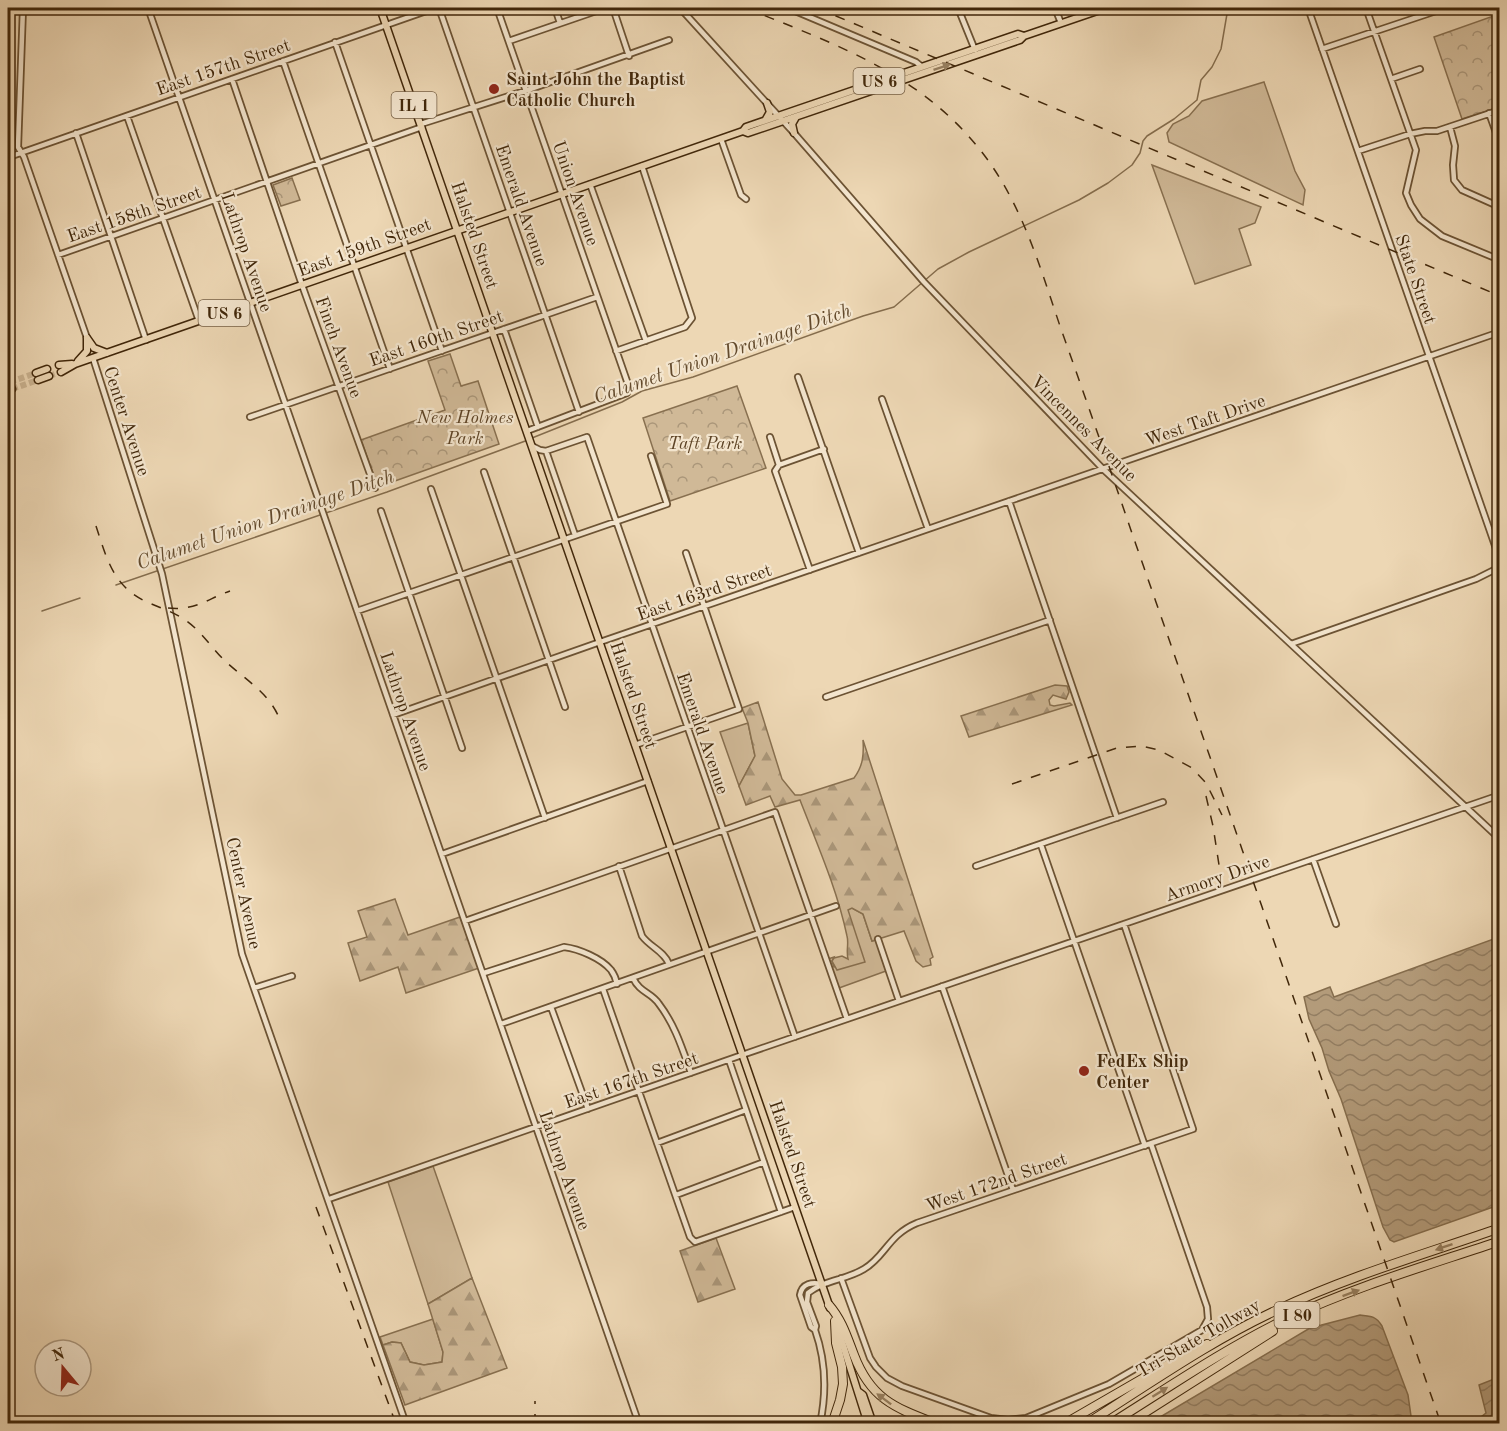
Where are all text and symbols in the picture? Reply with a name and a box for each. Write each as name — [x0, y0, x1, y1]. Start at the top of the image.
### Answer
street label: East 157th Street — [154, 37, 293, 99]
one-way arrow — [933, 62, 951, 72]
road number: US 6 — [854, 68, 904, 94]
place label: Saint John the Baptist Catholic Church — [506, 71, 686, 110]
marker: Saint John the Baptist Catholic Church — [487, 82, 501, 96]
road number: IL 1 — [392, 92, 436, 118]
street label: Union Avenue — [549, 139, 601, 248]
street label: Emerald Avenue — [492, 142, 550, 269]
street label: Halsted Street — [447, 179, 501, 291]
street label: East 158th Street — [65, 184, 204, 246]
street label: Lathrop Avenue — [217, 190, 275, 314]
street label: East 159th Street — [295, 215, 433, 280]
street label: State Street — [1391, 232, 1439, 327]
street label: Finch Avenue — [311, 294, 365, 401]
road number: US 6 — [198, 300, 250, 326]
water label: Calumet Union Drainage Ditch — [591, 301, 854, 408]
street label: East 160th Street — [367, 308, 506, 370]
street label: Center Avenue — [100, 364, 152, 478]
street label: Vincennes Avenue — [1027, 372, 1140, 485]
street label: West Taft Drive — [1143, 392, 1268, 450]
park label: New Holmes Park — [416, 409, 514, 448]
park label: Taft Park — [668, 435, 743, 453]
water label: Calumet Union Drainage Ditch — [134, 467, 397, 574]
street label: East 163rd Street — [635, 561, 774, 624]
street label: Halsted Street — [606, 639, 660, 751]
street label: Lathrop Avenue — [376, 649, 434, 773]
street label: Emerald Avenue — [673, 670, 731, 797]
street label: Center Avenue — [222, 835, 264, 951]
street label: Armory Drive — [1163, 853, 1272, 905]
street label: East 167th Street — [562, 1050, 701, 1112]
place label: FedEx Ship Center — [1096, 1053, 1189, 1092]
marker: FedEx Ship Center — [1077, 1064, 1091, 1078]
street label: Halsted Street — [765, 1098, 819, 1210]
street label: Lathrop Avenue — [535, 1108, 593, 1232]
street label: West 172nd Street — [923, 1150, 1069, 1216]
one-way arrow — [1435, 1243, 1453, 1253]
one-way arrow — [1342, 1287, 1360, 1297]
street label: Tri-State Tollway — [1134, 1296, 1264, 1382]
road number: I 80 — [1274, 1302, 1320, 1328]
north arrow — [33, 1338, 93, 1398]
text: N — [50, 1346, 68, 1365]
one-way arrow — [1152, 1387, 1168, 1398]
one-way arrow — [876, 1393, 892, 1405]

